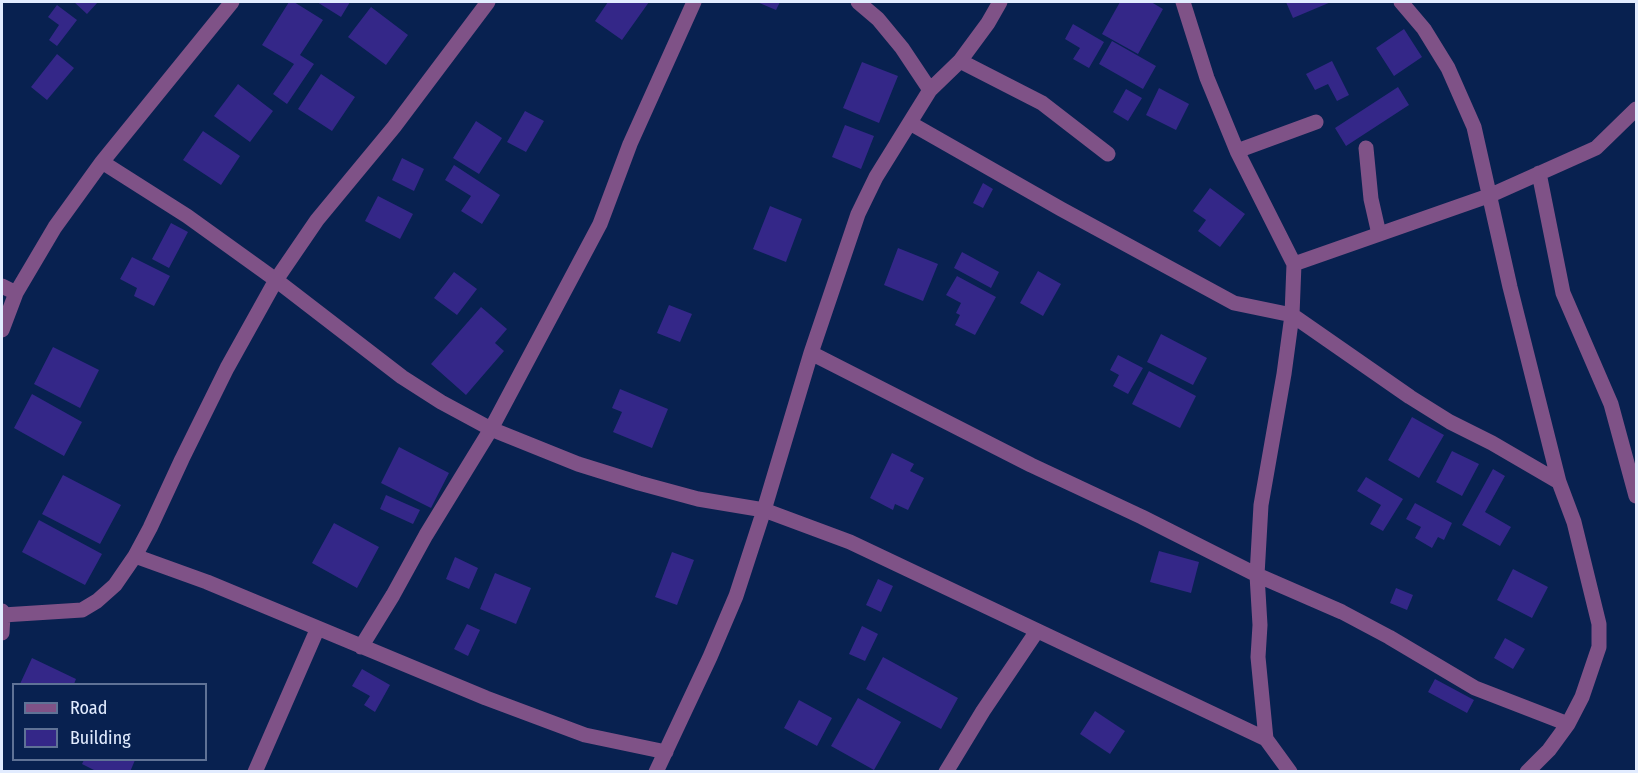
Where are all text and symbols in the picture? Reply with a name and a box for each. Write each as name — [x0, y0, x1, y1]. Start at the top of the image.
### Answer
legend — [12, 683, 207, 761]
text: Road — [70, 697, 107, 719]
text: Building — [70, 727, 131, 749]

